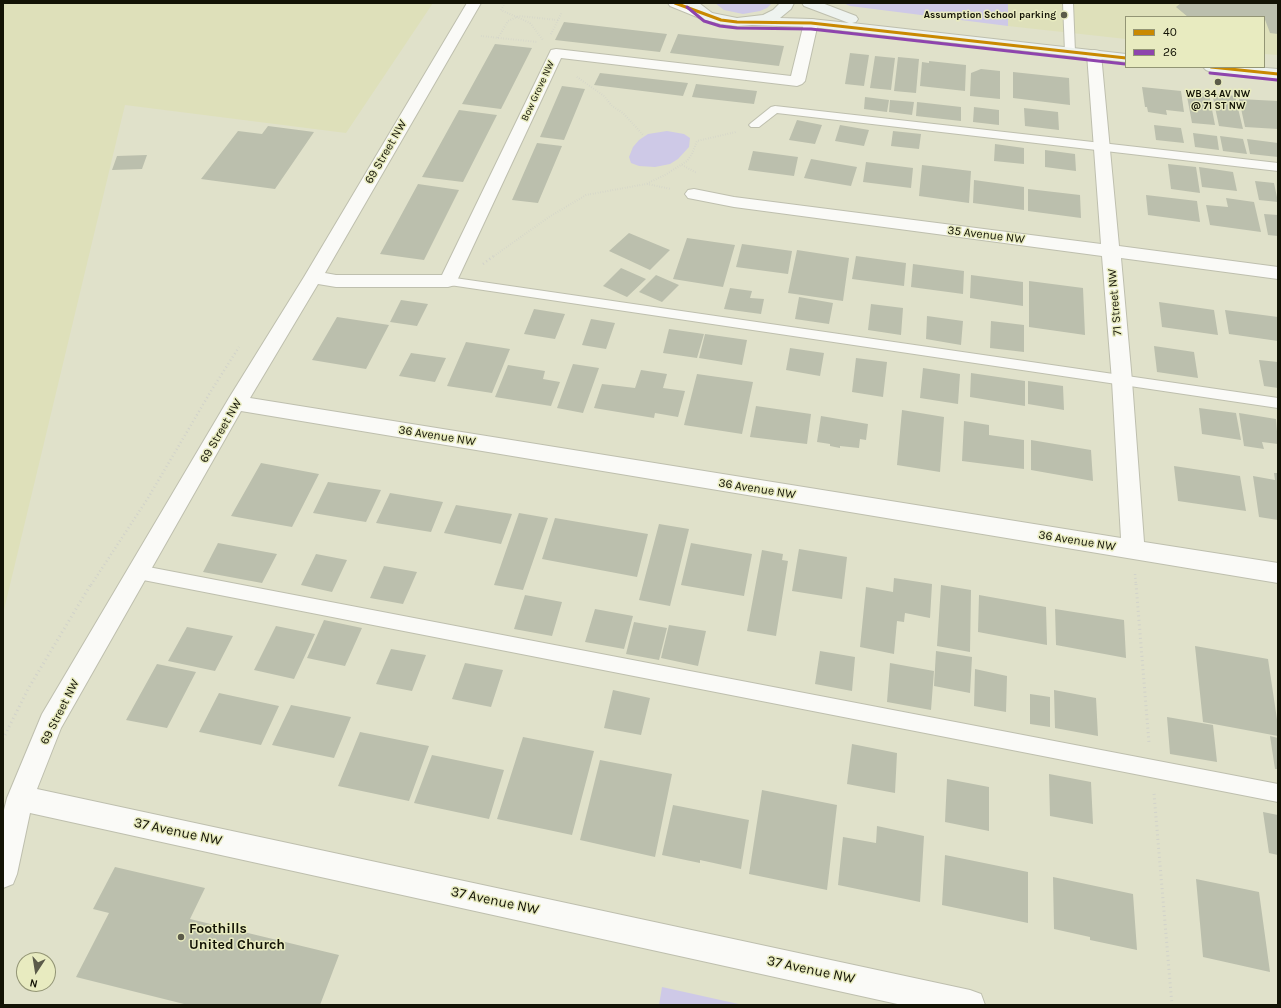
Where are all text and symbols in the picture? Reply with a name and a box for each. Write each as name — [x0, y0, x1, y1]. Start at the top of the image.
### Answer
place label: Assumption School parking — [924, 9, 1056, 21]
marker: Assumption School parking — [1059, 10, 1069, 20]
legend — [1125, 16, 1265, 68]
text: 40 — [1163, 25, 1177, 39]
text: 26 — [1163, 45, 1177, 59]
street label: Bow Grove NW — [519, 59, 557, 123]
marker: WB 34 AV NW @ 71 ST NW — [1213, 77, 1223, 87]
place label: WB 34 AV NW @ 71 ST NW — [1186, 88, 1250, 112]
street label: 69 Street NW — [362, 117, 410, 187]
street label: 35 Avenue NW — [946, 223, 1026, 247]
street label: 71 Street NW — [1105, 268, 1125, 336]
street label: 69 Street NW — [197, 396, 245, 466]
street label: 36 Avenue NW — [397, 423, 477, 449]
street label: 36 Avenue NW — [717, 476, 797, 502]
street label: 36 Avenue NW — [1037, 528, 1117, 554]
street label: 69 Street NW — [37, 677, 83, 747]
street label: 37 Avenue NW — [132, 814, 224, 850]
street label: 37 Avenue NW — [449, 883, 541, 919]
place label: Foothills United Church — [189, 921, 285, 954]
marker: Foothills United Church — [176, 932, 186, 942]
north arrow — [16, 952, 56, 992]
street label: 37 Avenue NW — [765, 952, 857, 988]
text: N — [28, 976, 39, 990]

